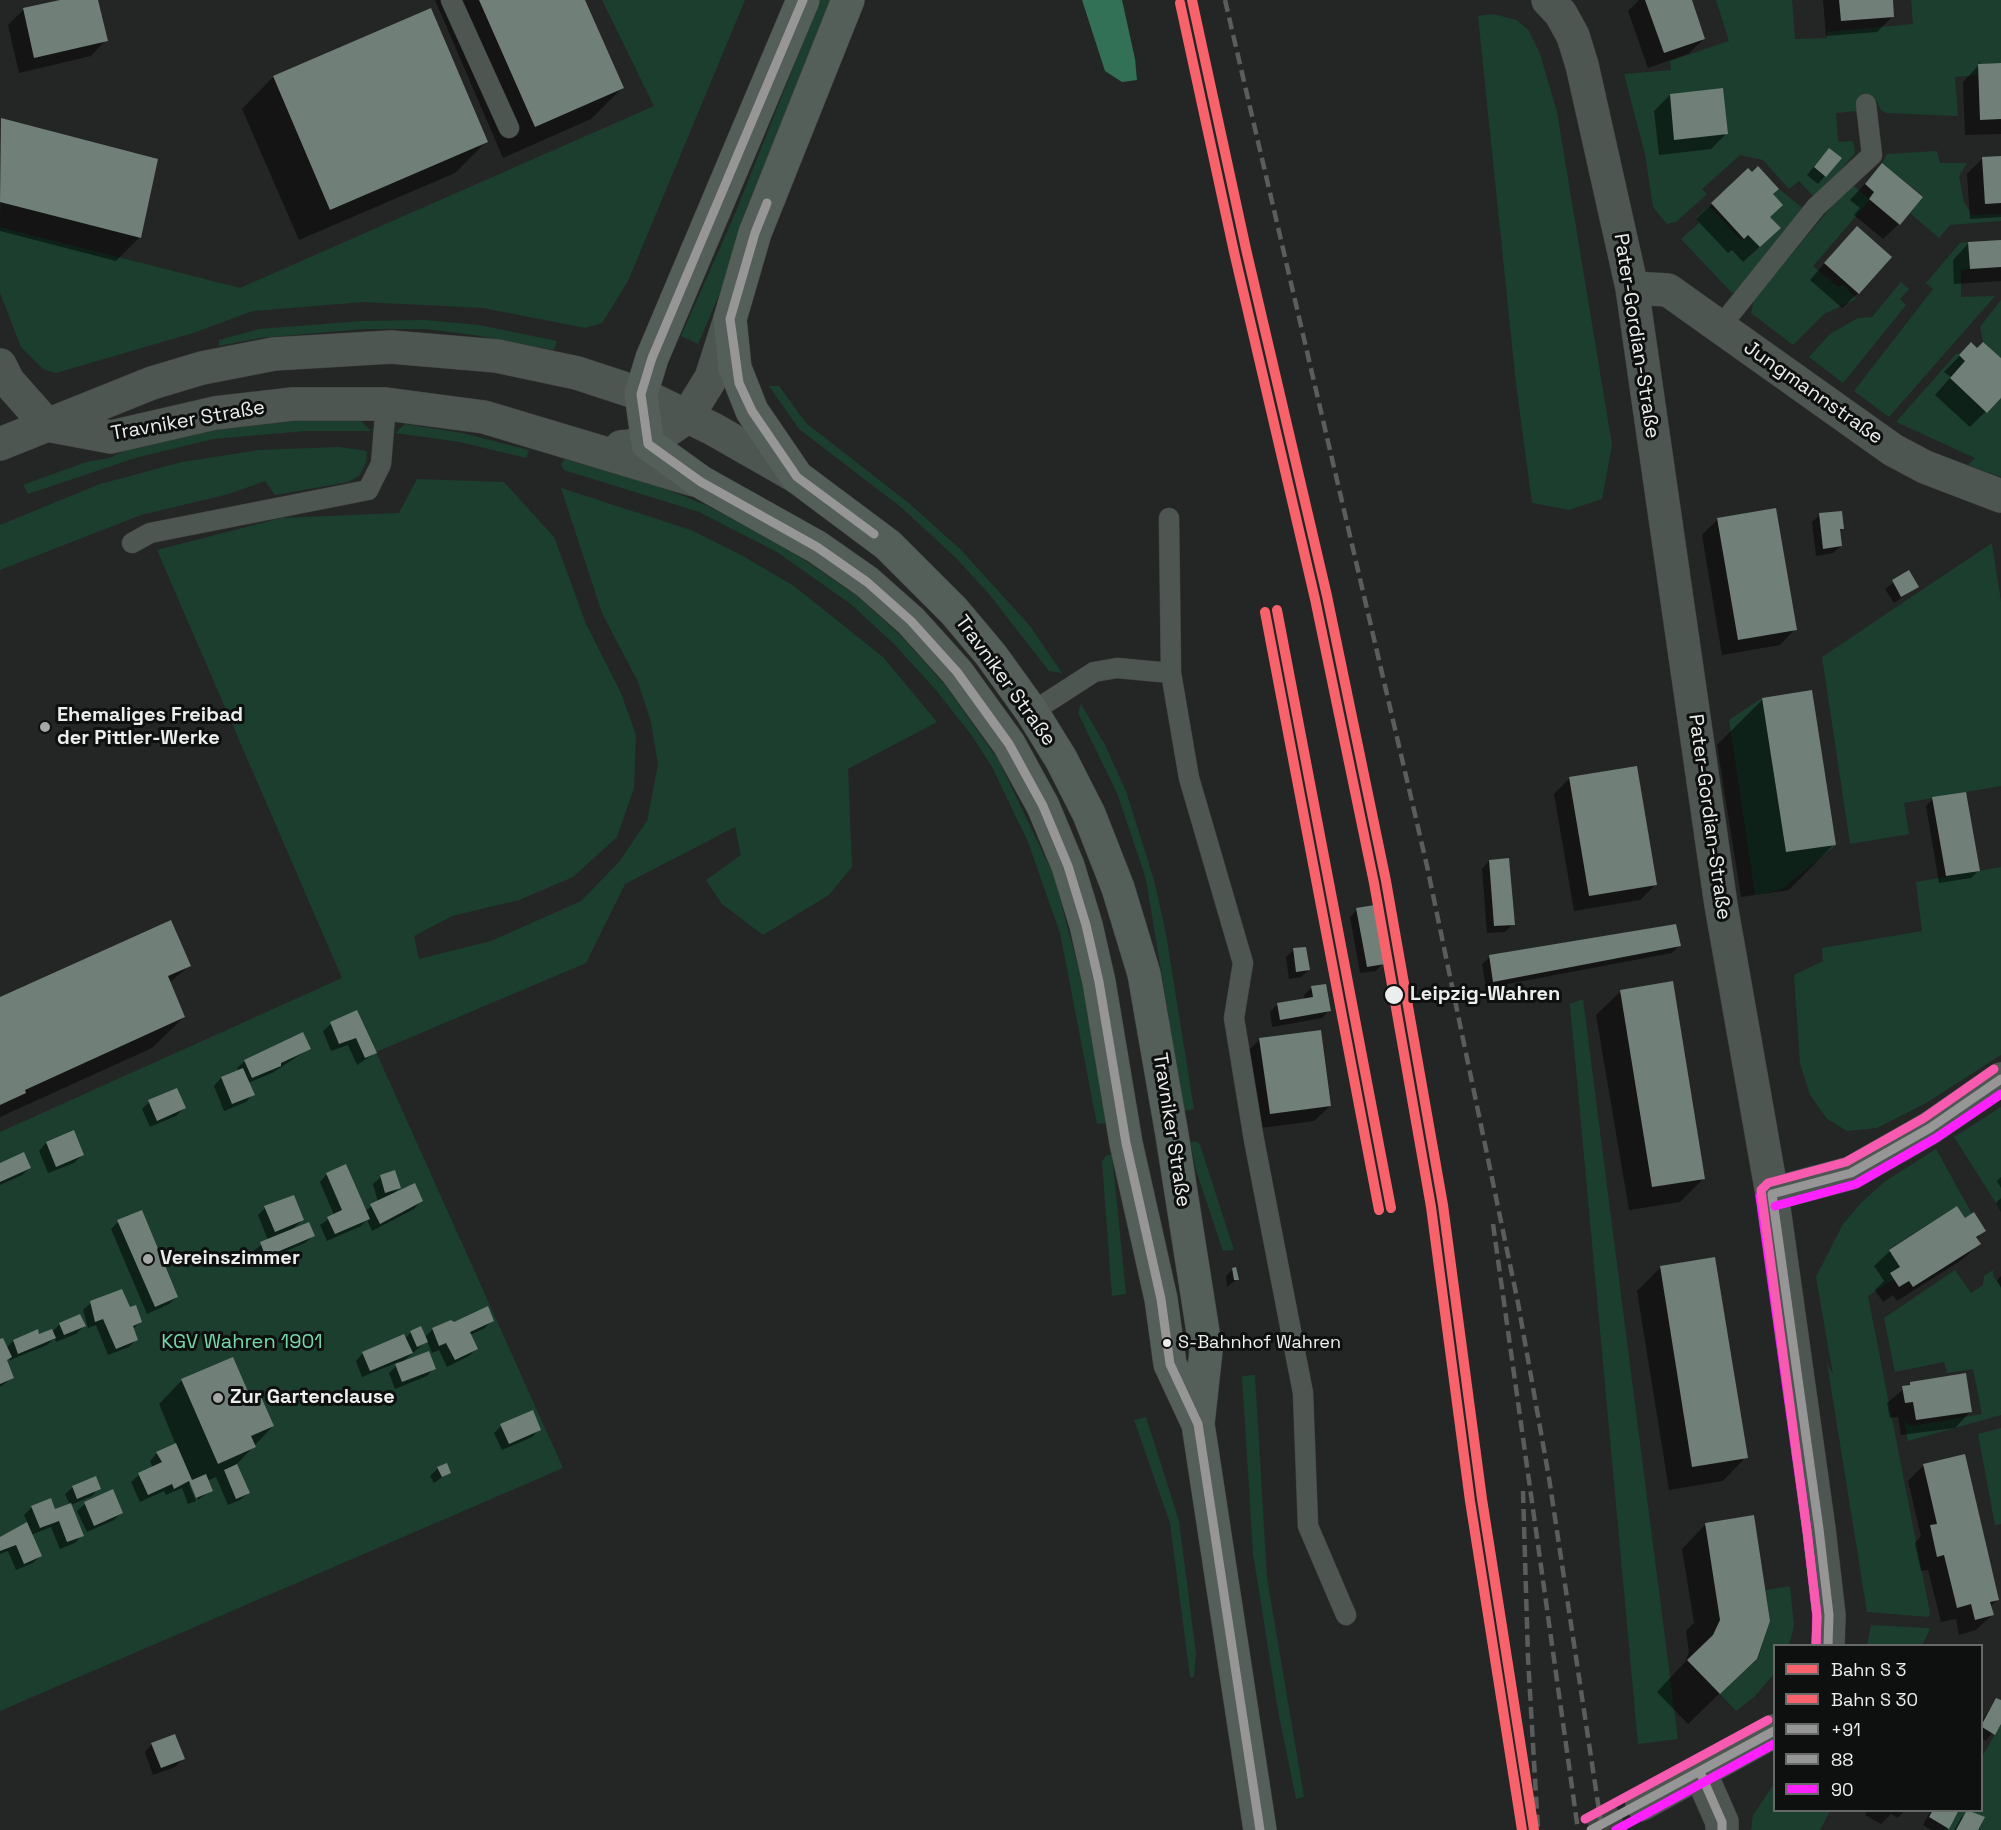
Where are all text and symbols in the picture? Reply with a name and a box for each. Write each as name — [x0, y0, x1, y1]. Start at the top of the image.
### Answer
street label: Pater-Gordian-Straße — [1608, 232, 1664, 440]
street label: Jungmannstraße — [1739, 336, 1887, 450]
street label: Travniker Straße — [109, 396, 267, 446]
street label: Travniker Straße — [950, 611, 1060, 751]
place label: Ehemaliges Freibad der Pittler-Werke — [57, 704, 243, 751]
street label: Pater-Gordian-Straße — [1683, 713, 1735, 921]
marker: Ehemaliges Freibad der Pittler-Werke — [38, 720, 52, 734]
place label: Leipzig-Wahren — [1410, 983, 1560, 1007]
marker: Leipzig-Wahren — [1383, 984, 1405, 1006]
street label: Travniker Straße — [1147, 1051, 1195, 1209]
place label: Vereinszimmer — [160, 1247, 300, 1271]
marker: Vereinszimmer — [141, 1252, 155, 1266]
park label: KGV Wahren 1901 — [161, 1331, 323, 1355]
place label: S-Bahnhof Wahren — [1178, 1332, 1341, 1354]
marker: S-Bahnhof Wahren — [1161, 1337, 1173, 1349]
place label: Zur Gartenclause — [230, 1386, 395, 1410]
marker: Zur Gartenclause — [211, 1391, 225, 1405]
legend — [1773, 1644, 1983, 1812]
text: Bahn S 3 — [1831, 1658, 1906, 1681]
text: Bahn S 30 — [1831, 1688, 1918, 1711]
text: +91 — [1831, 1718, 1861, 1741]
text: 88 — [1831, 1748, 1853, 1771]
text: 90 — [1831, 1778, 1854, 1801]

